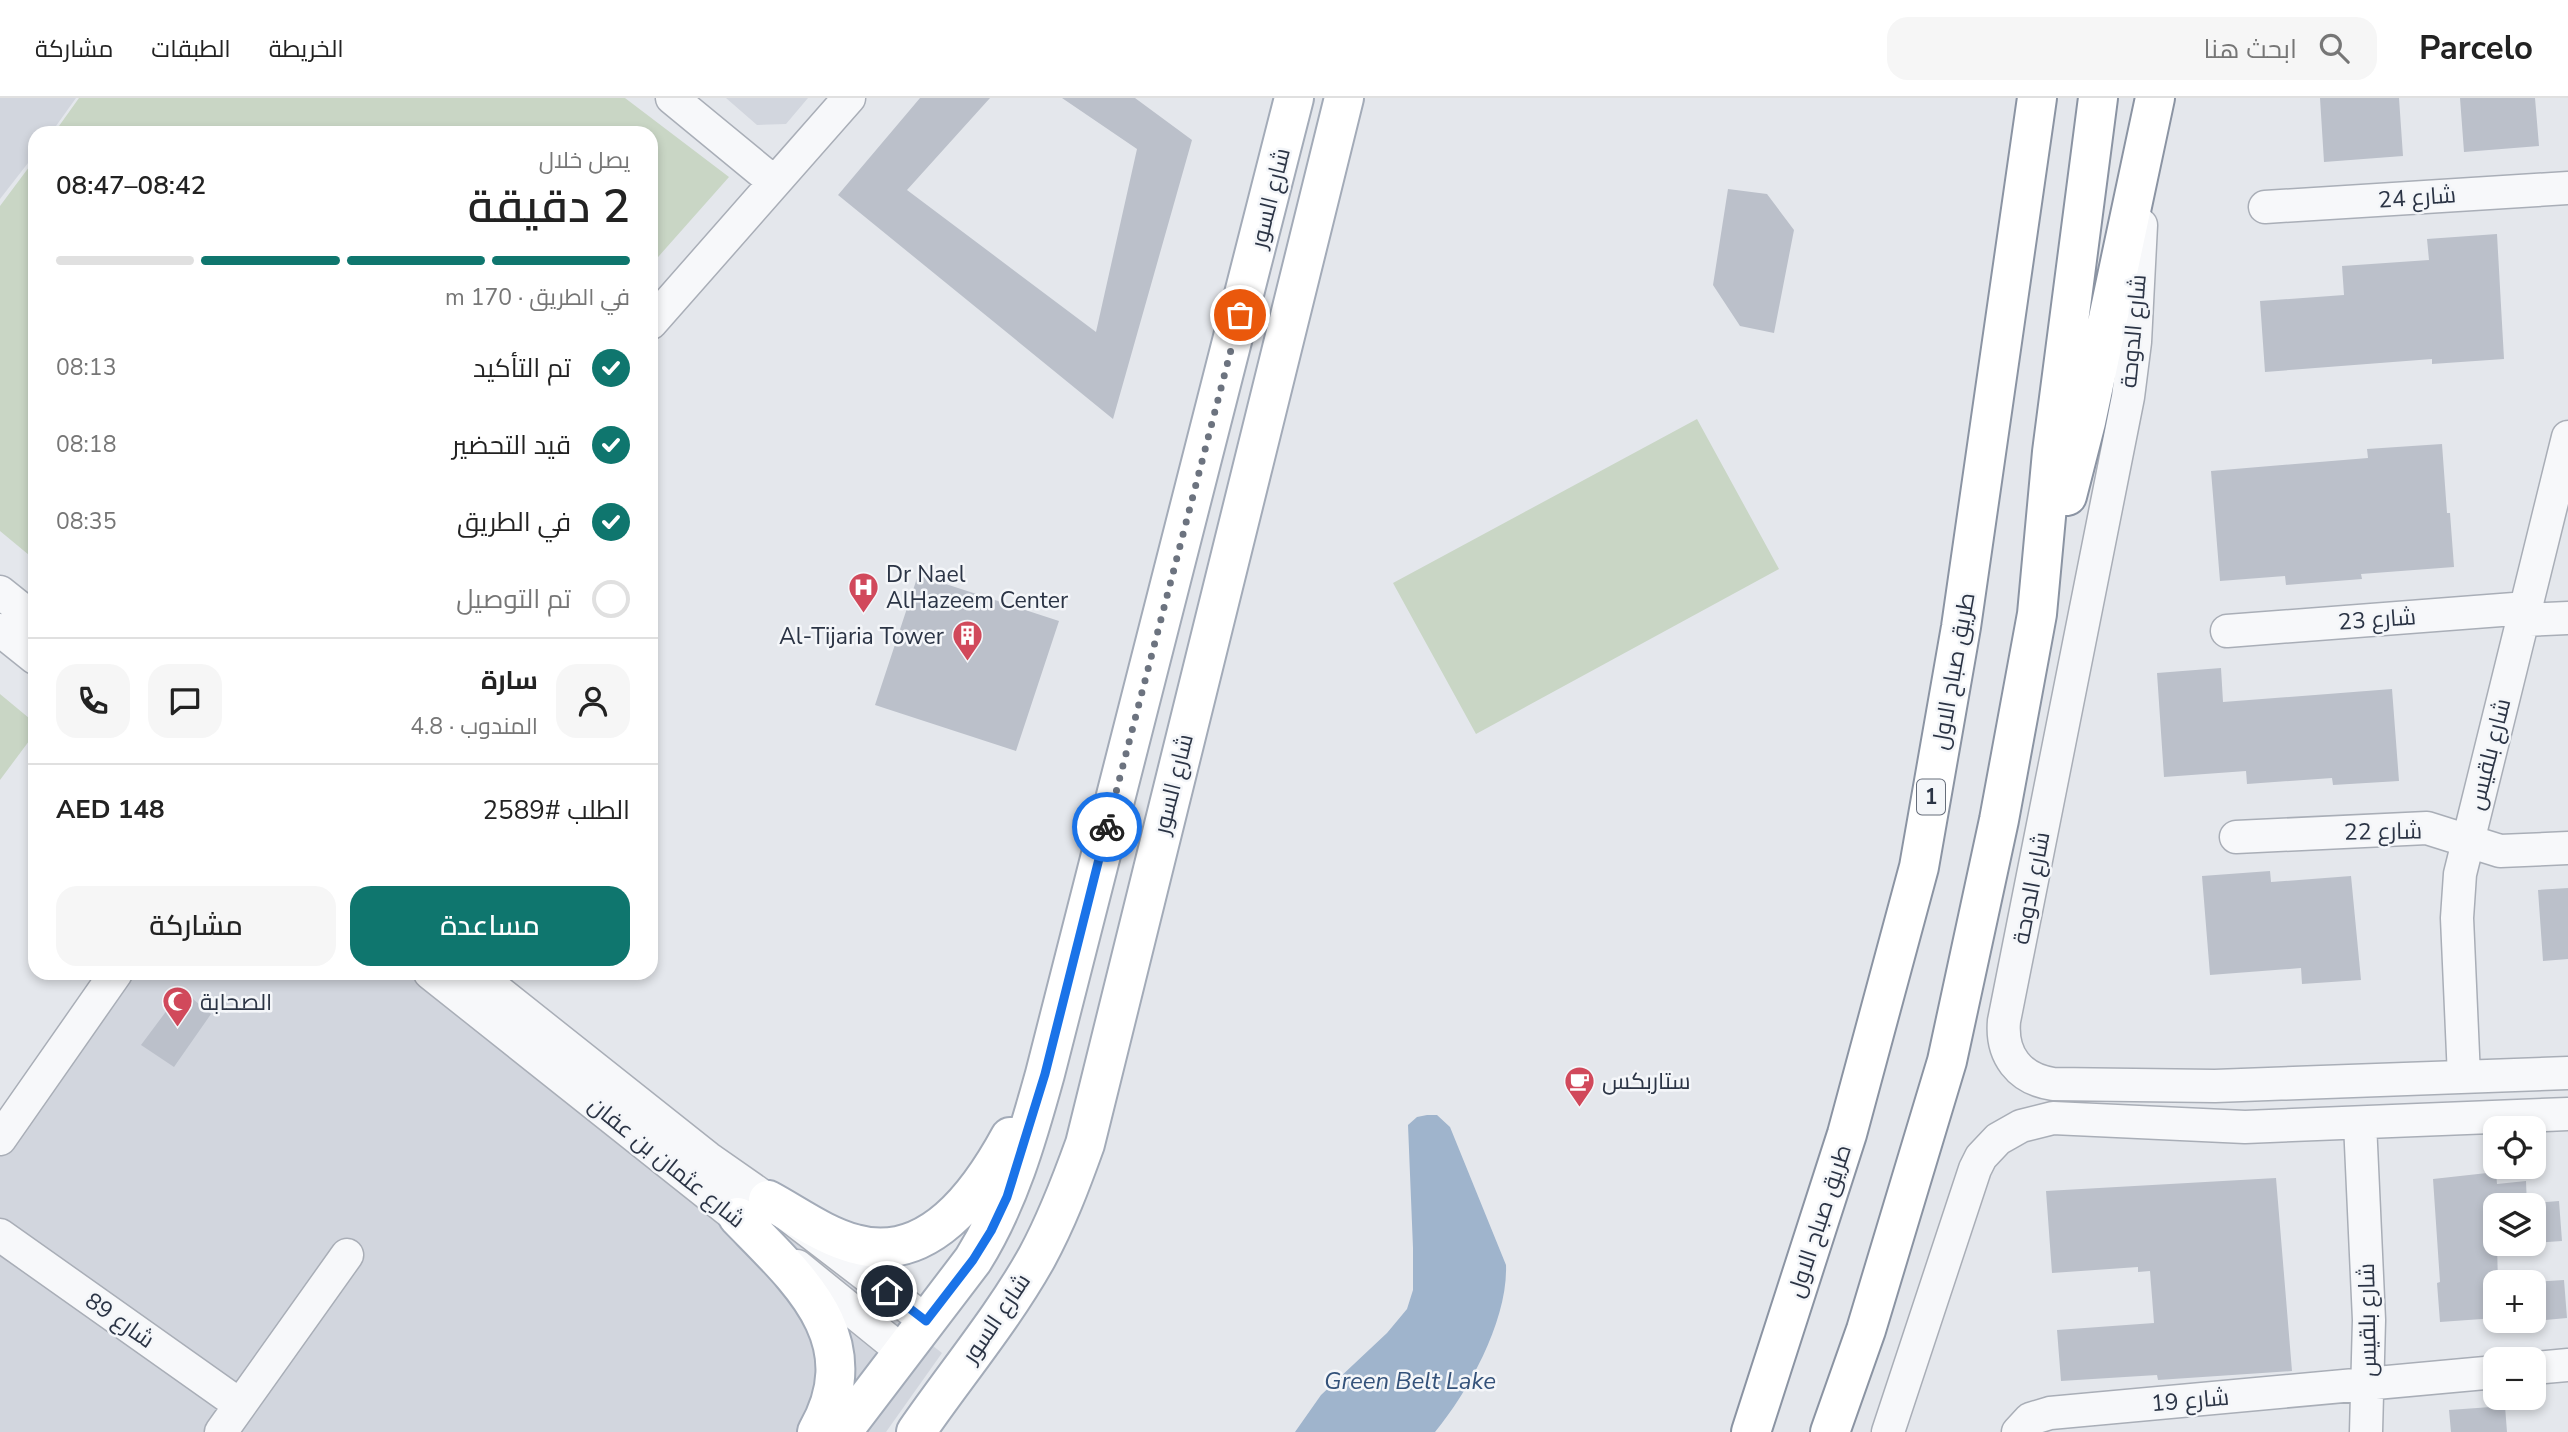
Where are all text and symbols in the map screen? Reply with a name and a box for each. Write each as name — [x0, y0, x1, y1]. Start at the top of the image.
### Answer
search box — [1887, 17, 2377, 80]
text: Parcelo — [2419, 26, 2533, 71]
icon: search — [2315, 29, 2353, 67]
text: ابحث هنا — [2203, 32, 2297, 67]
text: مشاركة — [35, 33, 113, 65]
text: الطبقات — [151, 33, 231, 65]
text: الخريطة — [269, 33, 344, 65]
text: يصل خلال — [539, 145, 630, 176]
street label: شارع السور — [1243, 145, 1298, 253]
text: 08:42–08:47 — [56, 168, 206, 203]
text: 2 دقيقة — [468, 175, 630, 238]
street label: شارع 24 — [2377, 179, 2457, 216]
street label: شارع الدوحة — [2113, 273, 2154, 389]
text: في الطريق · 170 m — [445, 282, 630, 313]
pin — [1210, 285, 1270, 345]
icon: bag — [1221, 296, 1259, 334]
icon: check — [592, 349, 630, 387]
text: تم التأكيد — [473, 351, 571, 386]
text: 08:13 — [56, 352, 116, 383]
icon: check — [592, 426, 630, 464]
text: قيد التحضير — [452, 428, 571, 463]
text: 08:18 — [56, 429, 116, 460]
icon: check — [592, 503, 630, 541]
text: في الطريق — [457, 505, 571, 540]
text: 08:35 — [56, 506, 116, 537]
place label: Dr Nael AlHazeem Center — [886, 559, 1069, 616]
hospital icon: Dr Nael AlHazeem Center — [846, 570, 880, 614]
text: تم التوصيل — [456, 582, 571, 617]
street label: طريق صباح الاول — [1924, 590, 1983, 752]
street label: شارع 23 — [2337, 601, 2417, 638]
building icon: Al-Tijaria Tower — [950, 619, 984, 663]
place label: Al-Tijaria Tower — [779, 621, 945, 652]
text: سارة — [481, 663, 538, 698]
button: phone — [56, 664, 130, 738]
button: chat — [148, 664, 222, 738]
button: person — [556, 664, 630, 738]
street label: شارع بلقيس — [2461, 695, 2518, 813]
text: المندوب · 4.8 — [410, 711, 538, 742]
street label: شارع السور — [1146, 731, 1201, 839]
road number: 1 — [1917, 780, 1945, 814]
text: AED 148 — [56, 792, 165, 827]
courier — [1072, 792, 1142, 862]
text: الطلب #2589 — [482, 793, 630, 828]
icon: bike — [1088, 808, 1126, 846]
street label: شارع 22 — [2344, 815, 2422, 848]
street label: شارع الدوحة — [2005, 829, 2058, 947]
button: مشاركة — [56, 886, 336, 966]
button: مساعدة — [350, 886, 630, 966]
mosque icon: الصحابة — [160, 985, 194, 1029]
place label: الصحابة — [200, 987, 272, 1018]
cafe icon: ستاربكس — [1562, 1064, 1596, 1108]
place label: ستاربكس — [1602, 1066, 1691, 1097]
street label: شارع عثمان بن عفان — [582, 1090, 751, 1235]
map controls — [2483, 1116, 2546, 1410]
button: locate — [2483, 1116, 2546, 1179]
street label: طريق صباح الاول — [1780, 1141, 1859, 1302]
button: layers — [2483, 1193, 2546, 1256]
pin — [857, 1261, 917, 1321]
street label: شارع بلقيس — [2351, 1263, 2384, 1377]
street label: شارع السور — [954, 1267, 1038, 1371]
button: + — [2483, 1270, 2546, 1333]
icon: home — [868, 1272, 906, 1310]
street label: شارع 89 — [79, 1285, 161, 1355]
button: − — [2483, 1347, 2546, 1410]
water label: Green Belt Lake — [1324, 1365, 1496, 1397]
street label: شارع 19 — [2150, 1382, 2230, 1419]

